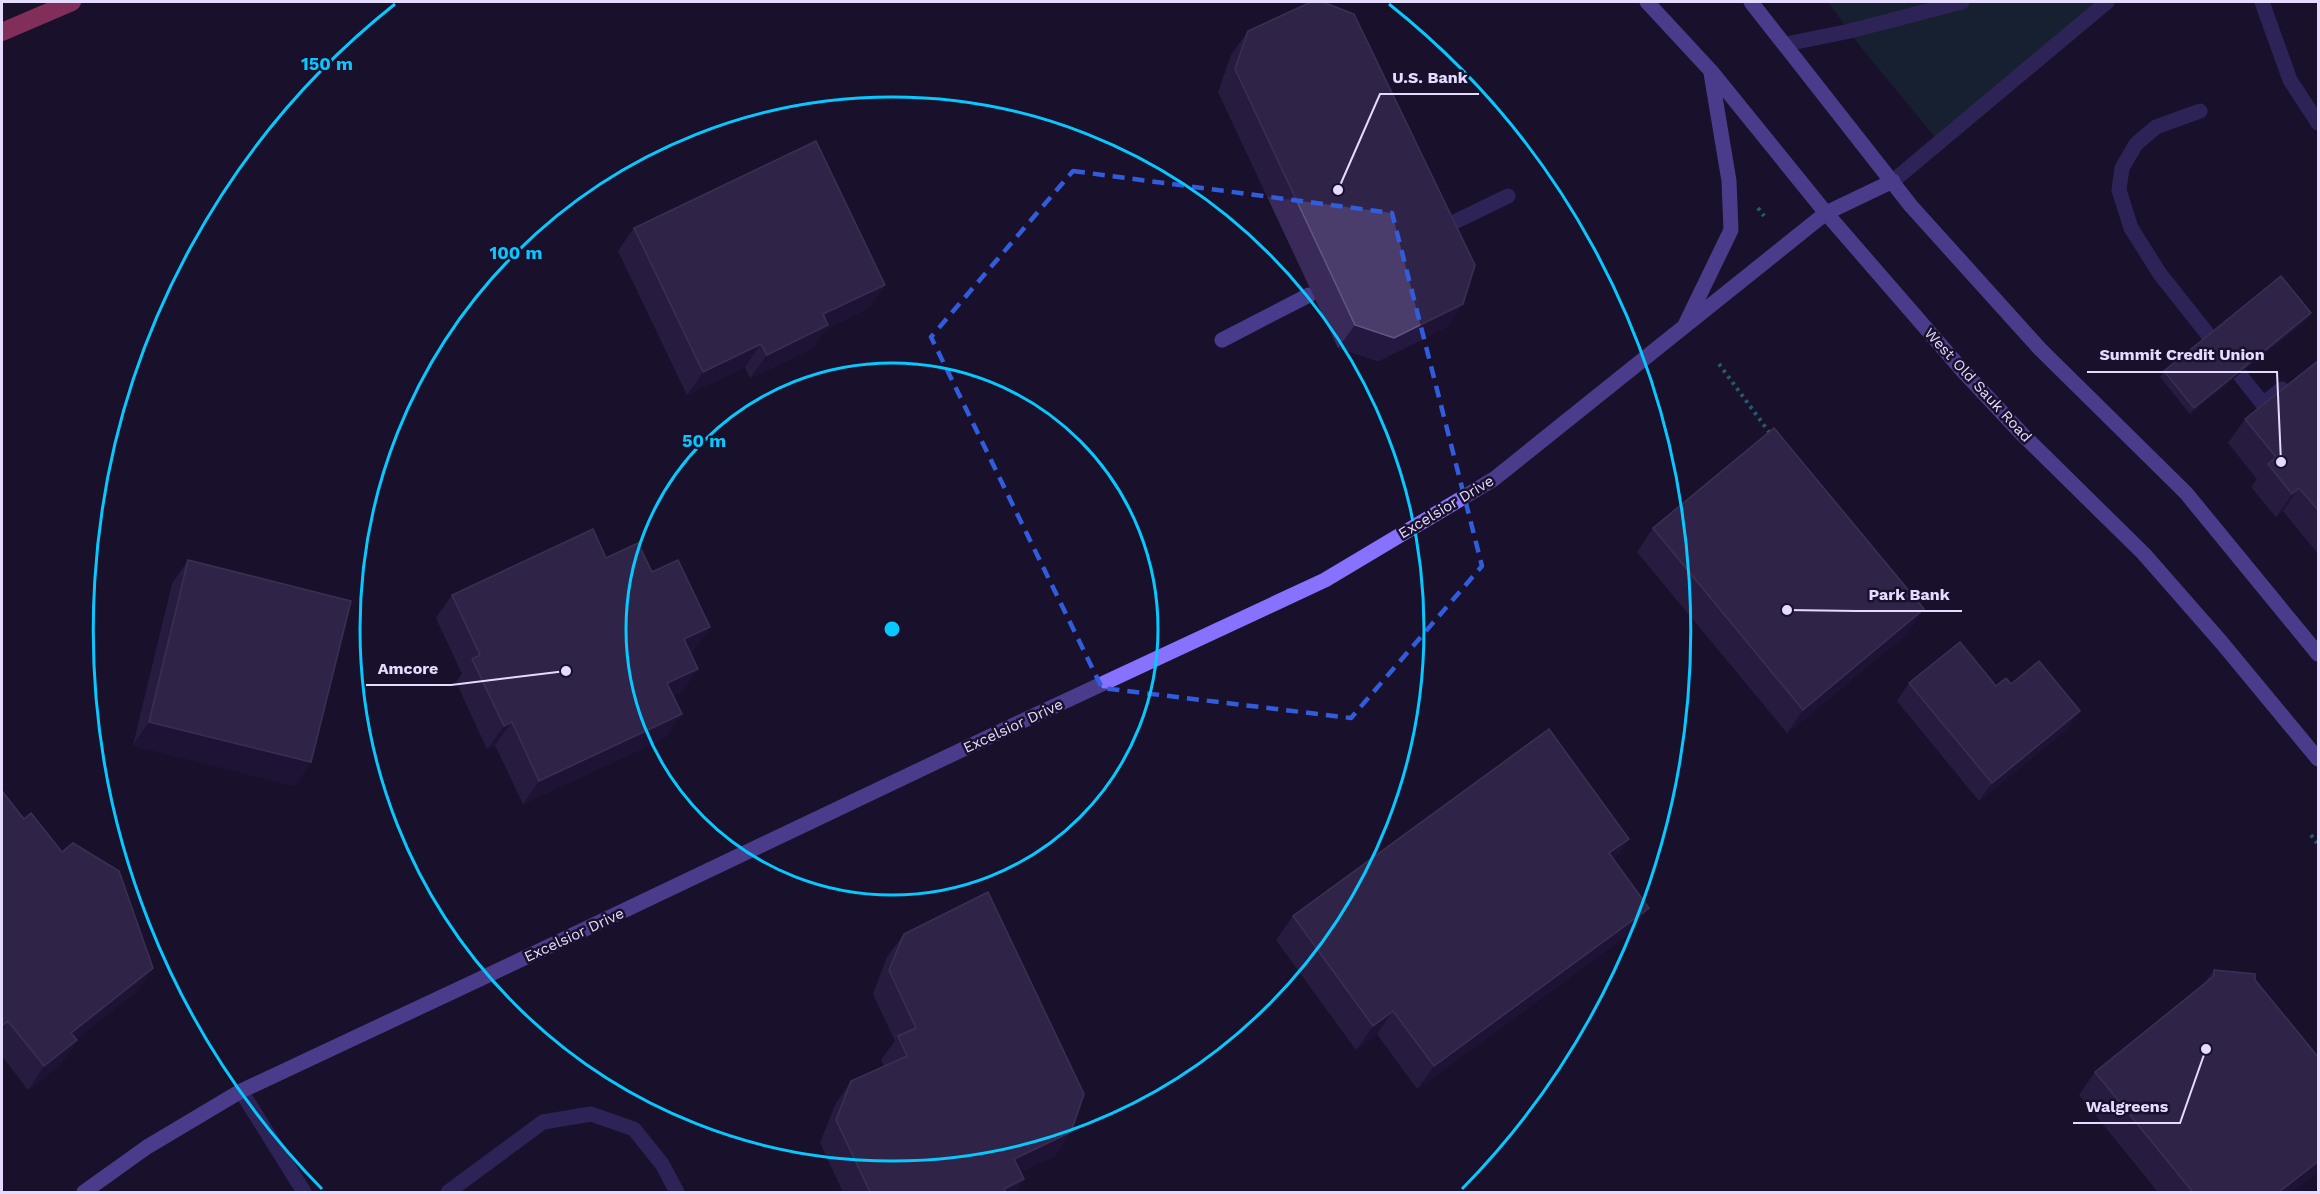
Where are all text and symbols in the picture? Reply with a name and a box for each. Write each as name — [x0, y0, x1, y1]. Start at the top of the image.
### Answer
text: 150 m — [301, 53, 353, 74]
callout: U.S. Bank — [1380, 60, 1479, 94]
text: U.S. Bank — [1392, 68, 1468, 87]
text: 100 m — [489, 242, 543, 263]
street label: West Old Sauk Road — [1921, 324, 2035, 446]
callout: Summit Credit Union — [2087, 338, 2277, 372]
text: Summit Credit Union — [2099, 345, 2265, 364]
text: 50 m — [682, 430, 726, 451]
street label: Excelsior Drive — [1395, 471, 1497, 543]
callout: Park Bank — [1856, 577, 1962, 611]
text: Park Bank — [1868, 585, 1950, 604]
centre of rings — [882, 619, 902, 639]
callout: Amcore — [366, 651, 451, 685]
text: Amcore — [378, 659, 438, 678]
street label: Excelsior Drive — [960, 695, 1066, 757]
street label: Excelsior Drive — [521, 904, 627, 966]
callout: Walgreens — [2073, 1089, 2180, 1123]
text: Walgreens — [2086, 1097, 2169, 1116]

